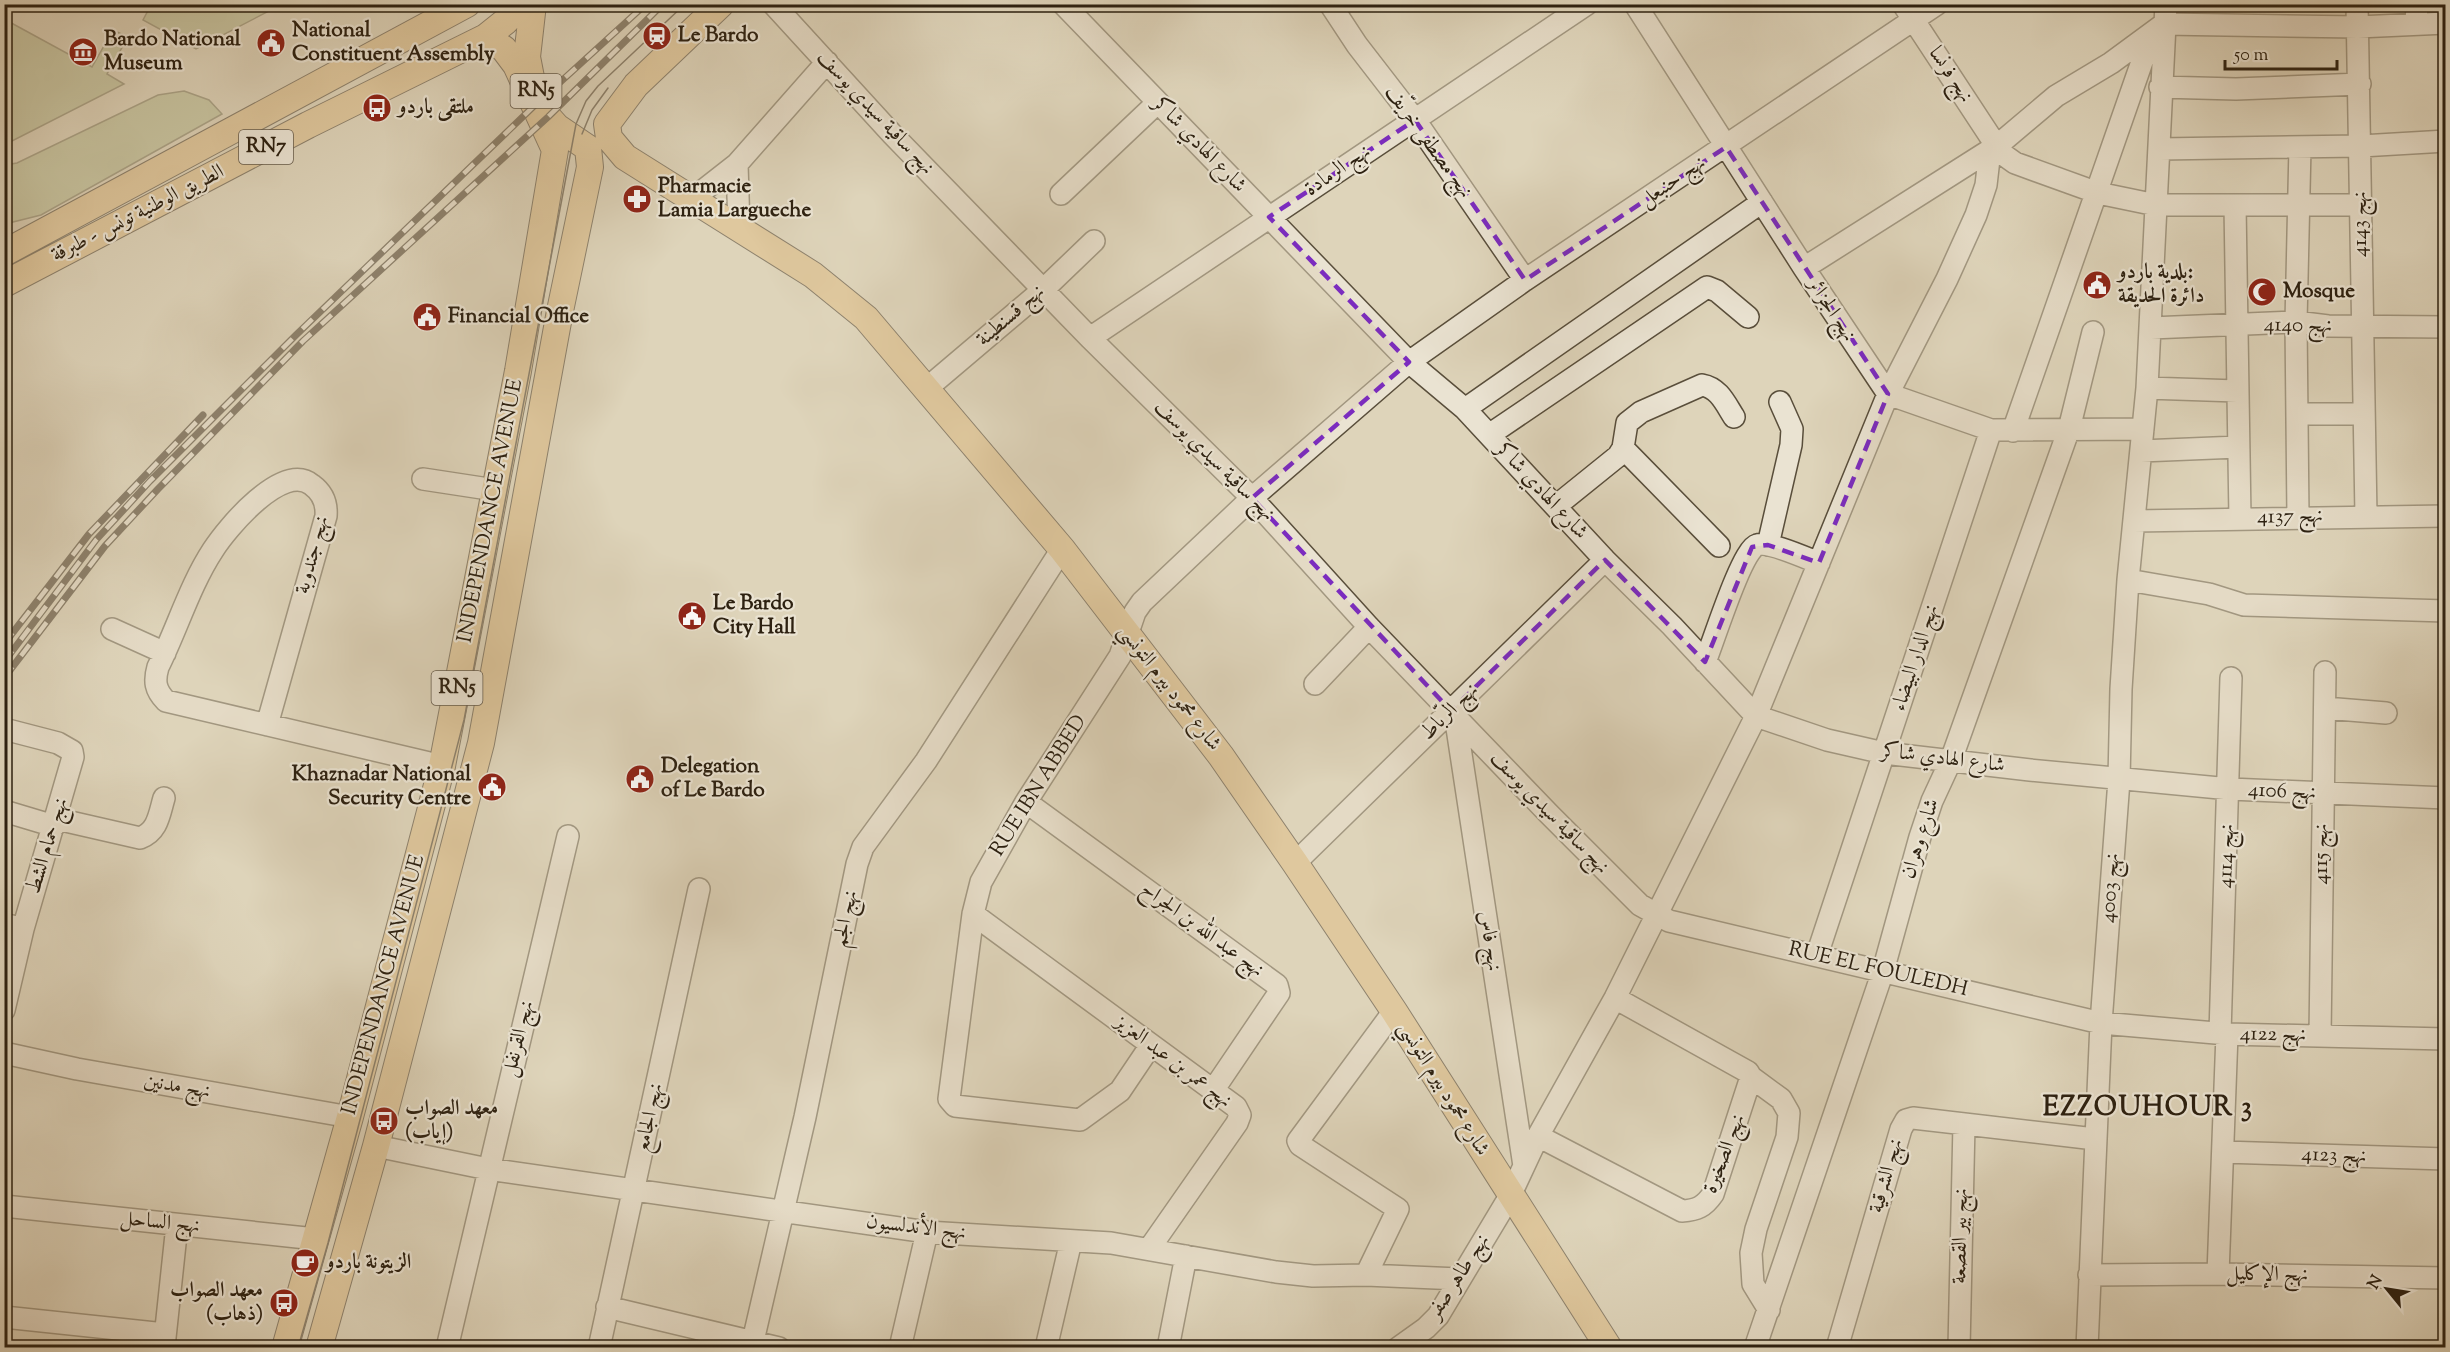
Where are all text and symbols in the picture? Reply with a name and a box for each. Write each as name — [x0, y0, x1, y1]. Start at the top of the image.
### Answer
place label: National Constituent Assembly — [292, 16, 495, 70]
station icon: Le Bardo — [641, 20, 673, 52]
place label: Le Bardo — [678, 21, 759, 51]
place label: Bardo National Museum — [104, 25, 241, 79]
public building icon: National Constituent Assembly — [255, 27, 287, 59]
scale bar — [2225, 33, 2338, 71]
museum icon: Bardo National Museum — [67, 36, 99, 68]
street label: نهج فرنسا — [1919, 41, 1980, 110]
text: 50 m — [2233, 43, 2269, 69]
street label: نهج ساقية سيدي يوسف — [808, 44, 941, 184]
road number: RN5 — [510, 74, 562, 108]
street label: نهج مصطفى خريّف — [1375, 78, 1481, 206]
street label: شارع الهادي شاكر — [1143, 88, 1253, 201]
bus stop icon: ملتقى باردو — [361, 92, 393, 124]
place label: ملتقى باردو — [396, 93, 474, 123]
road number: RN7 — [239, 130, 293, 164]
street label: نهج الرمادة — [1299, 138, 1378, 206]
street label: نهج حنبعل — [1634, 149, 1713, 217]
street label: الطريق الوطنية تونس - طبرقة — [46, 157, 230, 271]
place label: Pharmacie Lamia Largueche — [658, 172, 811, 226]
pharmacy icon: Pharmacie Lamia Largueche — [621, 183, 653, 215]
street label: نهج 4143 — [2346, 191, 2378, 257]
place label: بلدية باردو: دائرة الحديقة — [2116, 258, 2204, 312]
public building icon: بلدية باردو: دائرة الحديقة — [2081, 269, 2113, 301]
street label: نهج الجزائر — [1796, 270, 1863, 349]
mosque icon: Mosque — [2246, 276, 2278, 308]
place label: Mosque — [2283, 277, 2355, 307]
street label: نهج قسنطينة — [970, 278, 1053, 356]
public building icon: Financial Office — [411, 301, 443, 333]
place label: Financial Office — [448, 302, 589, 332]
street label: نهج 4140 — [2264, 310, 2332, 344]
street label: INDEPENDANCE AVENUE — [451, 376, 531, 645]
street label: نهج ساقية سيدي يوسف — [1145, 393, 1282, 530]
street label: شارع الهادي شاكر — [1485, 434, 1594, 547]
street label: نهج 4137 — [2257, 501, 2323, 535]
street label: نهج جندوبة — [288, 513, 340, 598]
place label: Le Bardo City Hall — [713, 589, 796, 643]
public building icon: Le Bardo City Hall — [676, 600, 708, 632]
street label: نهج الدار البيضاء — [1885, 601, 1949, 716]
street label: شارع محمود بيرم التونسي — [1108, 618, 1228, 760]
road number: RN5 — [432, 671, 482, 705]
street label: نهج الرّباط — [1412, 675, 1488, 749]
street label: RUE IBN ABBED — [983, 709, 1095, 863]
street label: شارع الهادي شاكر — [1877, 736, 2007, 782]
street label: نهج ساقية سيدي يوسف — [1481, 745, 1616, 883]
place label: Delegation of Le Bardo — [661, 752, 765, 806]
place label: Khaznadar National Security Centre — [292, 760, 471, 814]
public building icon: Delegation of Le Bardo — [624, 763, 656, 795]
public building icon: Khaznadar National Security Centre — [476, 771, 508, 803]
street label: نهج 4106 — [2247, 775, 2317, 811]
street label: نهج حمام الشط — [19, 794, 79, 898]
street label: شارع وهران — [1894, 795, 1949, 883]
street label: نهج 4114 — [2211, 823, 2245, 889]
street label: نهج 4115 — [2307, 823, 2339, 885]
street label: INDEPENDANCE AVENUE — [335, 851, 433, 1118]
street label: نهج 4003 — [2094, 852, 2130, 924]
street label: نهج عبد الله بن الجراح — [1133, 872, 1272, 987]
street label: نهج الجم — [825, 888, 870, 951]
street label: نهج فاس — [1467, 909, 1509, 974]
street label: RUE EL FOULEDH — [1785, 935, 1971, 1005]
street label: نهج القرنفل — [495, 998, 545, 1081]
street label: نهج عمر بن عبد العزيز — [1105, 1007, 1238, 1118]
street label: شارع محمود بيرم التونسي — [1387, 1016, 1496, 1164]
street label: نهج 4122 — [2239, 1019, 2306, 1053]
street label: نهج مدنين — [141, 1066, 213, 1110]
street label: نهج الجامع — [628, 1081, 674, 1156]
district label: EZZOUHOUR 3 — [2043, 1089, 2253, 1128]
place label: معهد الصواب (إياب) — [405, 1094, 498, 1148]
bus stop icon: معهد الصواب (إياب) — [368, 1105, 400, 1137]
street label: نهج الصخيرة — [1696, 1110, 1756, 1199]
street label: نهج الشرقية — [1862, 1135, 1914, 1217]
street label: نهج 4123 — [2301, 1140, 2367, 1174]
street label: نهج بير القصعة — [1945, 1188, 1979, 1284]
street label: نهج الساحل — [118, 1204, 201, 1244]
street label: نهج الأندلسيون — [864, 1205, 968, 1251]
street label: نهج طاهر صفر — [1419, 1228, 1500, 1329]
cafe icon: الزيتونة باردو — [289, 1247, 321, 1279]
place label: الزيتونة باردو — [324, 1248, 411, 1278]
street label: نهج الإكليل — [2226, 1259, 2308, 1293]
north arrow — [2357, 1259, 2417, 1319]
text: N — [2363, 1271, 2389, 1294]
place label: معهد الصواب (ذهاب) — [170, 1276, 263, 1330]
bus stop icon: معهد الصواب (ذهاب) — [268, 1287, 300, 1319]

